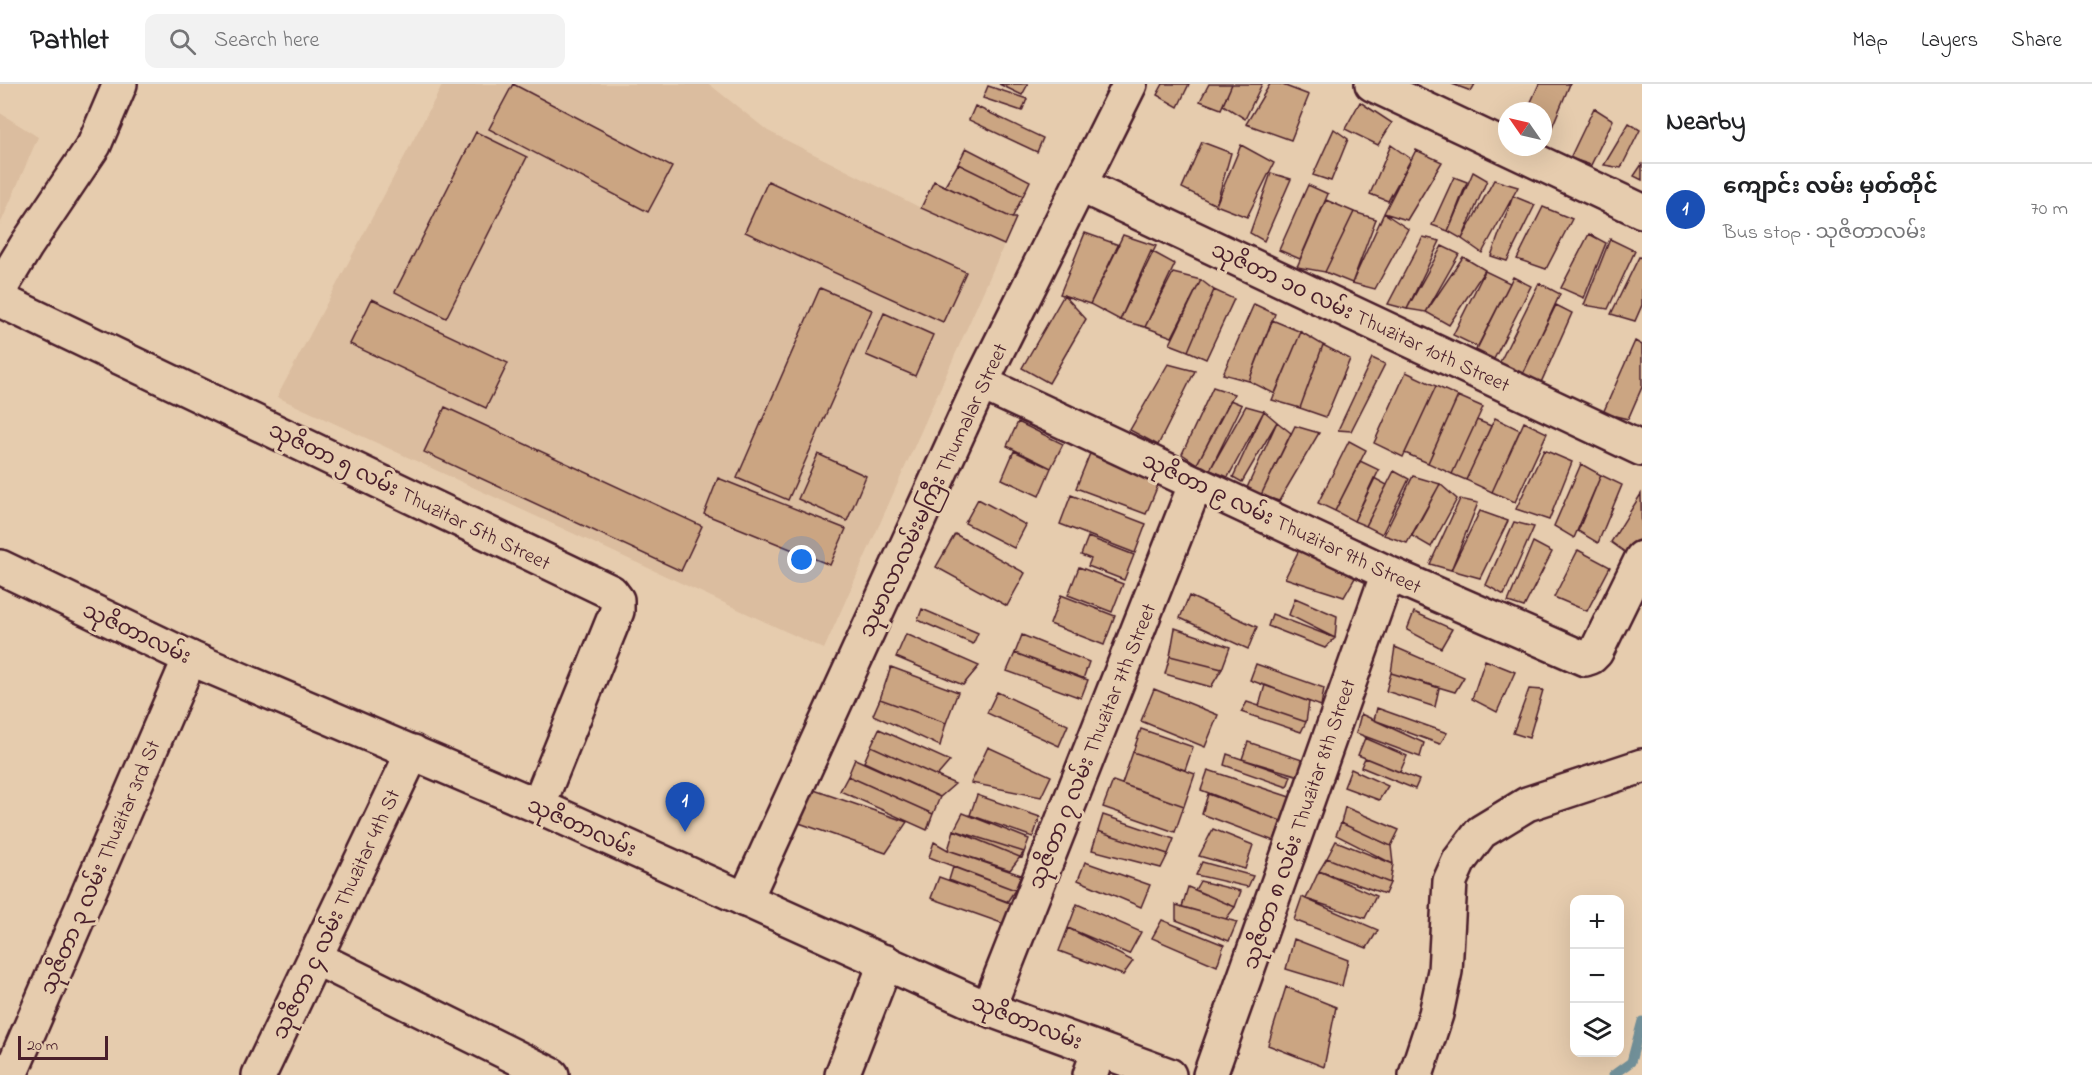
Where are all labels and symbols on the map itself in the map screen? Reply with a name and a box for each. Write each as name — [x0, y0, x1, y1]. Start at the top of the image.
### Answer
north arrow — [1498, 102, 1552, 156]
street label: သုဇိတာ ၁၀ လမ်း Thuzitar 10th Street — [1206, 234, 1516, 401]
street label: သုမာလာလမ်းမကြီး Thumalar Street — [850, 337, 1016, 643]
street label: သုဇိတာ ၅ လမ်း Thuzitar 5th Street — [263, 414, 556, 579]
street label: သုဇိတာ ၉ လမ်း Thuzitar 9th Street — [1136, 444, 1427, 603]
your location — [787, 545, 816, 574]
street label: သုဇိတာလမ်း — [77, 594, 196, 673]
street label: သုဇိတာ ၇ လမ်း Thuzitar 7th Street — [1020, 598, 1165, 894]
street label: သုဇိတာ ၈ လမ်း Thuzitar 8th Street — [1234, 674, 1365, 974]
street label: သုဇိတာ ၃ လမ်း Thuzitar 3rd St — [32, 734, 169, 1000]
pin: 1 — [666, 782, 704, 832]
street label: သုဇိတာ ၄ လမ်း Thuzitar 4th St — [264, 783, 409, 1045]
street label: သုဇိတာလမ်း — [522, 789, 642, 866]
street label: သုဇိတာလမ်း — [967, 986, 1087, 1059]
scale bar — [18, 1033, 108, 1060]

